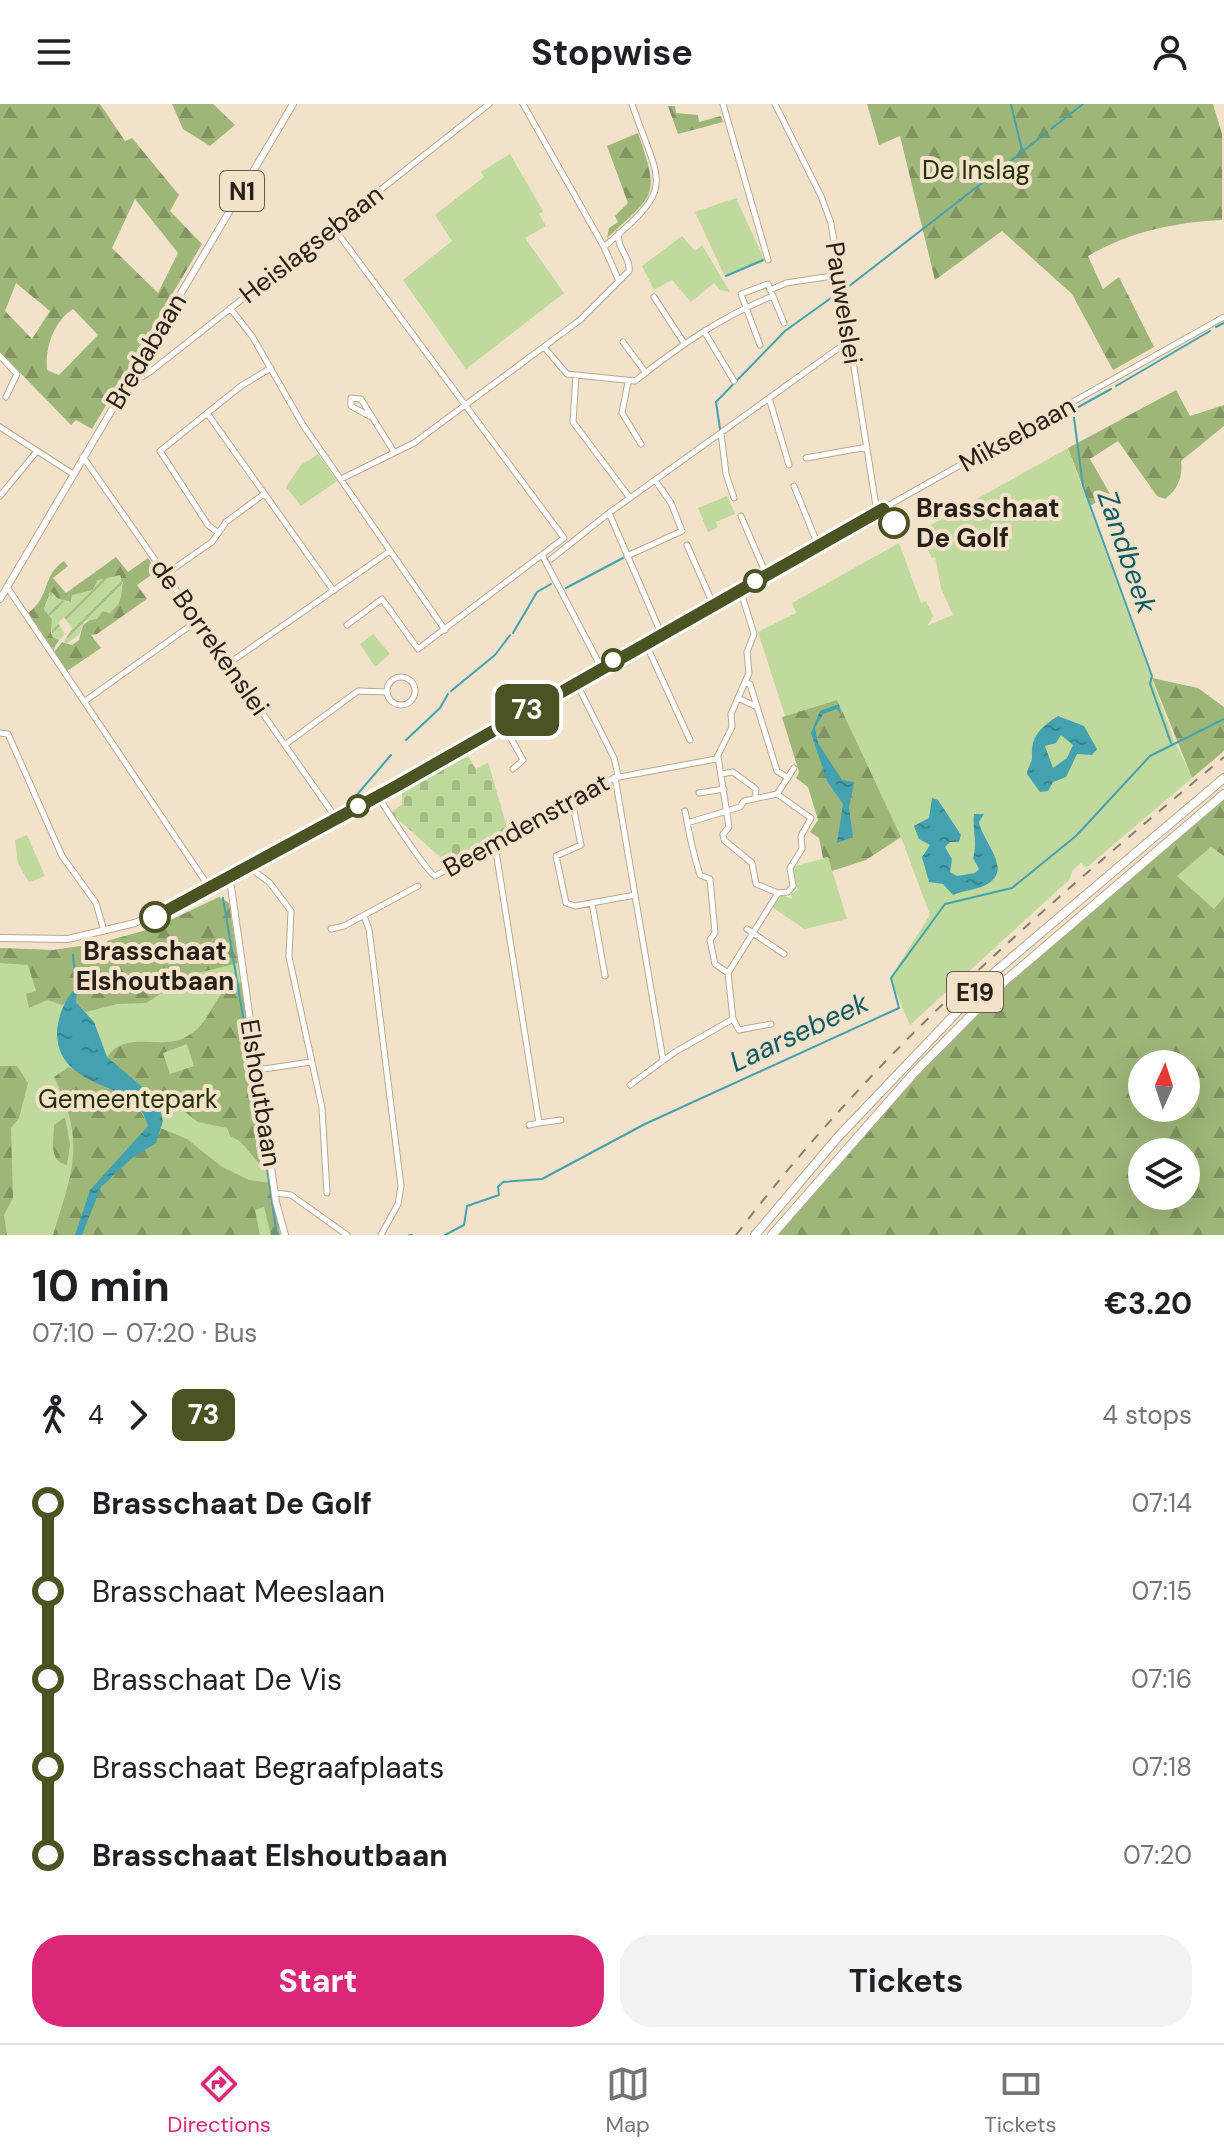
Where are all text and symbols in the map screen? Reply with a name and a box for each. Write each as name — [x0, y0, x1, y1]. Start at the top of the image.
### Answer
text: Stopwise — [531, 29, 693, 76]
icon: menu — [32, 30, 76, 74]
icon: person — [1148, 30, 1192, 74]
park label: De Inslag — [922, 153, 1030, 187]
road number: N1 — [220, 171, 264, 211]
street label: Heislagsebaan — [232, 177, 390, 311]
street label: Pauwelslei — [818, 239, 870, 367]
street label: Bredabaan — [98, 287, 194, 415]
street label: Miksebaan — [953, 388, 1081, 480]
water label: Zandbeek — [1089, 486, 1165, 619]
place label: Brasschaat De Golf — [916, 491, 1060, 555]
marker: Brasschaat De Golf — [879, 508, 909, 538]
street label: de Borrekenslei — [143, 552, 277, 722]
unlabelled marker — [744, 570, 766, 592]
unlabelled marker — [602, 649, 624, 671]
line badge: 73 — [491, 684, 563, 736]
text: 73 — [511, 691, 543, 728]
street label: Beemdenstraat — [437, 765, 615, 885]
unlabelled marker — [347, 795, 369, 817]
marker: Brasschaat Elshoutbaan — [140, 902, 170, 932]
place label: Brasschaat Elshoutbaan — [76, 934, 234, 998]
road number: E19 — [947, 972, 1003, 1012]
water label: Laarsebeek — [724, 983, 875, 1080]
street label: Elshoutbaan — [233, 1017, 289, 1169]
north arrow — [1128, 1050, 1200, 1122]
map controls — [1128, 1050, 1200, 1210]
park label: Gemeentepark — [38, 1082, 218, 1116]
button: layers — [1128, 1138, 1200, 1210]
text: 10 min — [32, 1257, 170, 1315]
text: €3.20 — [1104, 1284, 1192, 1323]
text: 07:10 – 07:20 · Bus — [32, 1316, 257, 1350]
icon: walk — [32, 1393, 76, 1437]
icon: forward — [116, 1393, 160, 1437]
text: 73 — [188, 1396, 219, 1433]
text: 4 — [88, 1398, 104, 1432]
text: 4 stops — [1102, 1398, 1192, 1432]
text: Brasschaat De Golf — [92, 1484, 372, 1523]
text: 07:14 — [1132, 1486, 1192, 1520]
text: Brasschaat Meeslaan — [92, 1572, 385, 1611]
text: 07:15 — [1131, 1574, 1192, 1608]
text: Brasschaat De Vis — [92, 1660, 342, 1699]
text: 07:16 — [1131, 1662, 1192, 1696]
text: Brasschaat Begraafplaats — [92, 1748, 444, 1787]
text: 07:18 — [1132, 1750, 1192, 1784]
text: Brasschaat Elshoutbaan — [92, 1836, 448, 1875]
text: 07:20 — [1123, 1838, 1192, 1872]
button: Start — [32, 1935, 604, 2027]
button: Tickets — [620, 1935, 1192, 2027]
tab: Directions — [167, 2062, 271, 2139]
tab: Map — [605, 2062, 650, 2139]
tab: Tickets — [984, 2062, 1057, 2139]

